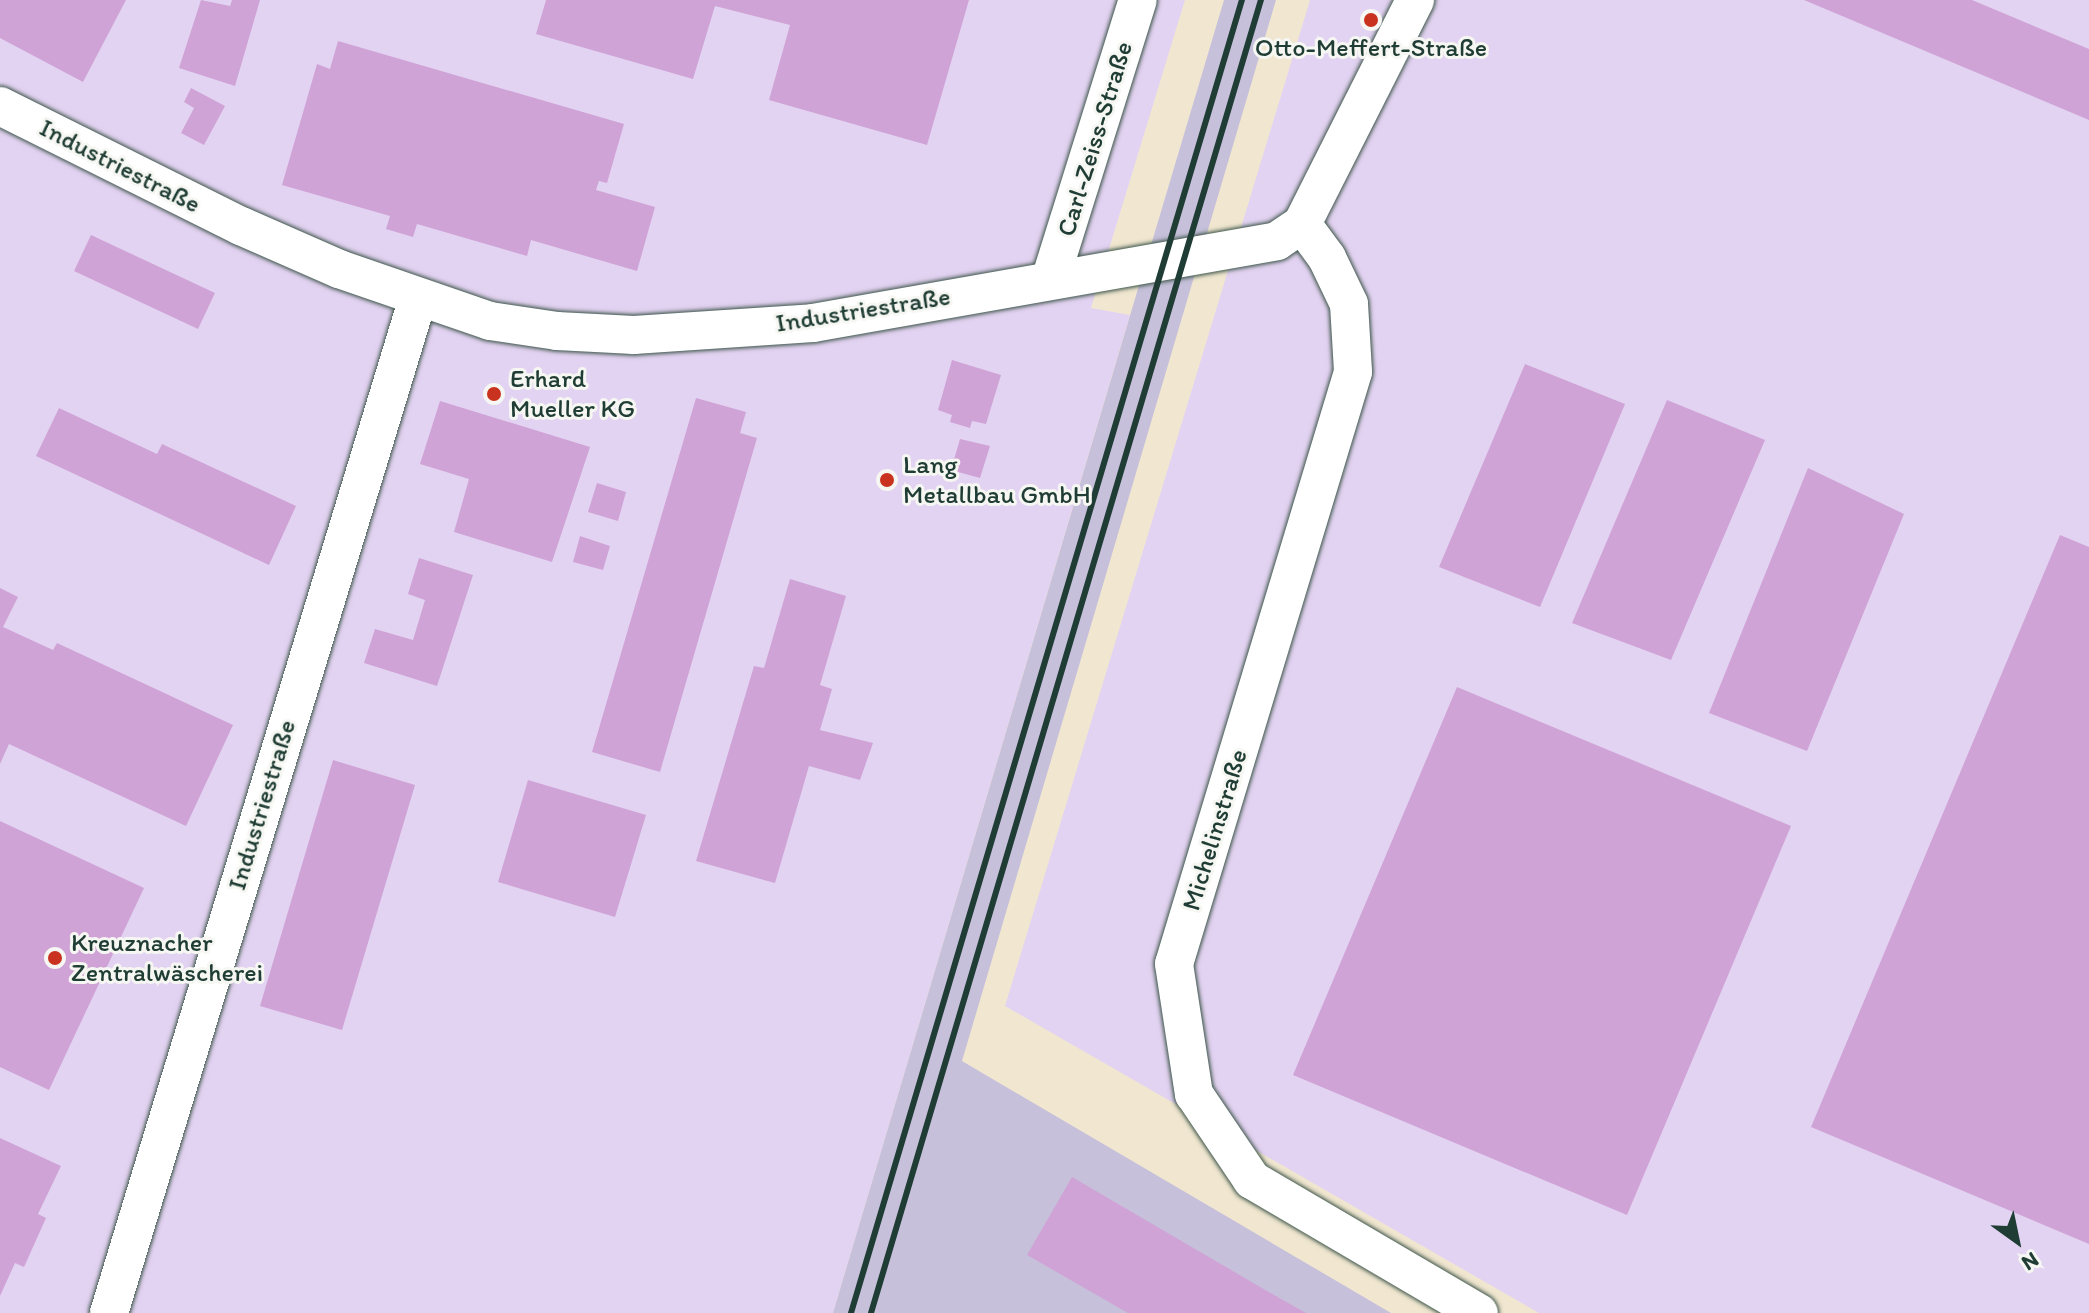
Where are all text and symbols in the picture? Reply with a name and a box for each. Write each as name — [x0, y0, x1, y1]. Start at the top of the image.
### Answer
marker: Otto-Meffert-Straße — [1362, 11, 1380, 29]
place label: Otto-Meffert-Straße — [1255, 32, 1487, 64]
street label: Carl-Zeiss-Straße — [1051, 38, 1139, 240]
street label: Industriestraße — [34, 112, 206, 220]
street label: Industriestraße — [774, 281, 952, 339]
place label: Erhard Mueller KG — [510, 363, 635, 424]
marker: Erhard Mueller KG — [485, 385, 503, 403]
place label: Lang Metallbau GmbH — [903, 449, 1092, 510]
marker: Lang Metallbau GmbH — [878, 471, 896, 489]
street label: Industriestraße — [221, 716, 303, 894]
street label: Michelinstraße — [1176, 746, 1254, 914]
place label: Kreuznacher Zentralwäscherei — [71, 927, 263, 988]
marker: Kreuznacher Zentralwäscherei — [46, 949, 64, 967]
north arrow — [1977, 1201, 2057, 1281]
text: N — [2017, 1246, 2044, 1277]

